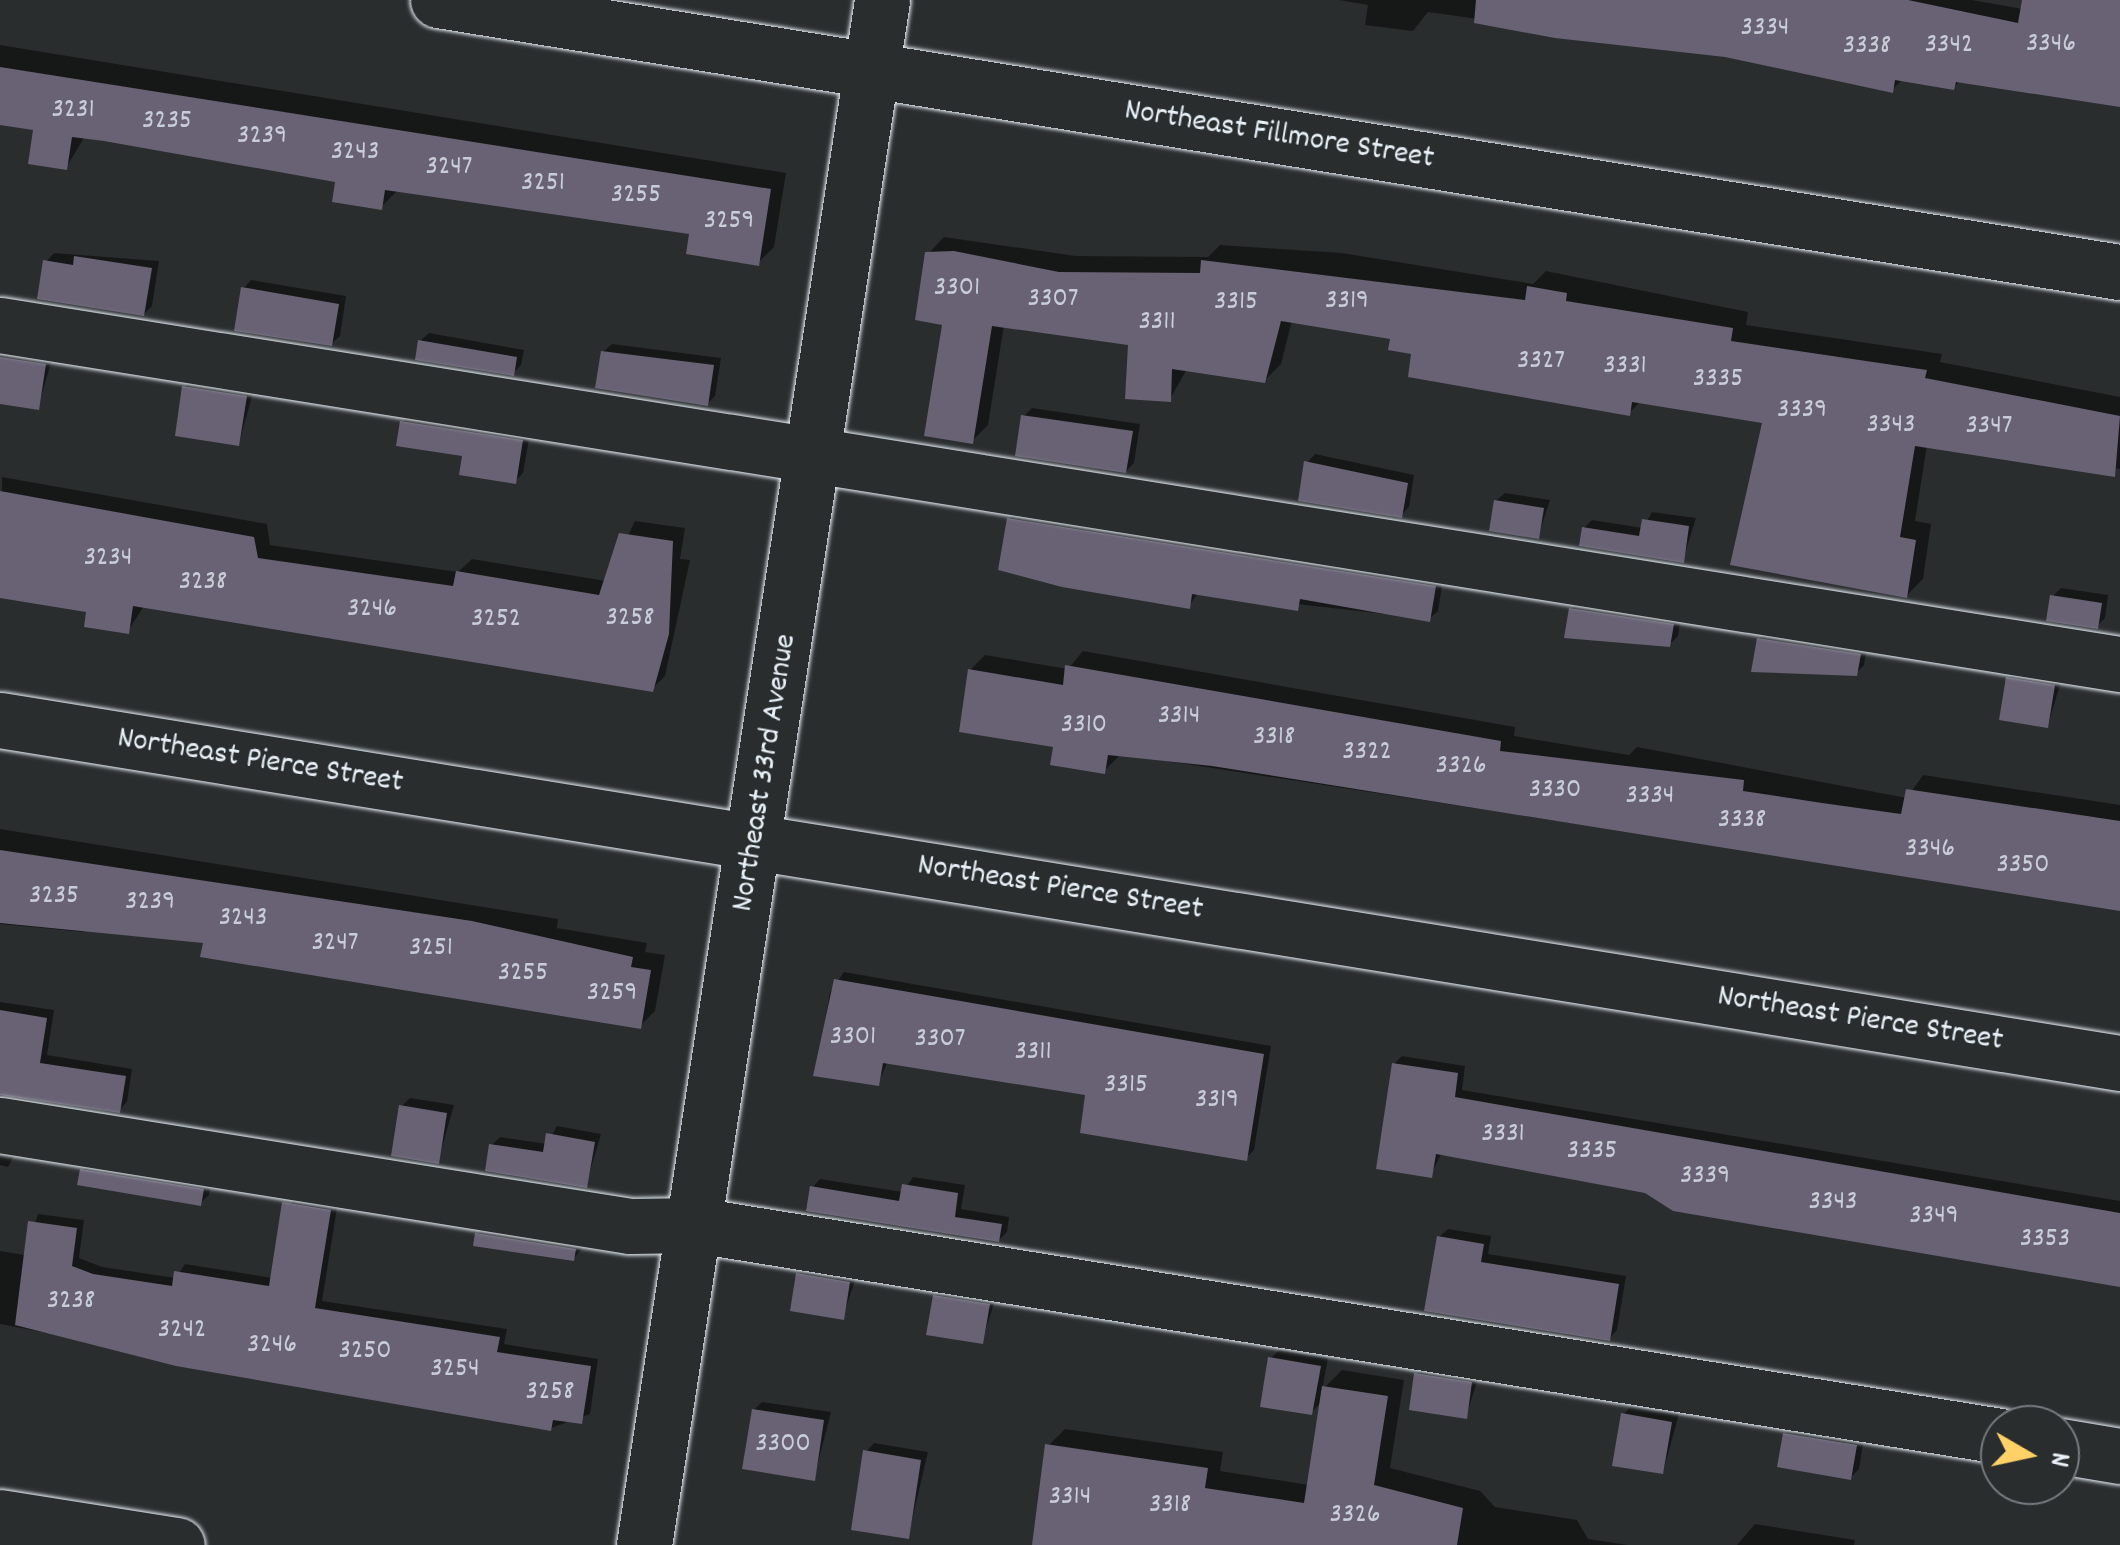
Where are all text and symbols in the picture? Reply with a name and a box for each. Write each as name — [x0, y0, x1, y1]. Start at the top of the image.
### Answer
house number: 3334 — [1741, 12, 1789, 46]
house number: 3346 — [2026, 28, 2076, 62]
house number: 3342 — [1925, 29, 1973, 63]
house number: 3338 — [1843, 30, 1891, 64]
street label: Northeast Fillmore Street — [1122, 93, 1436, 179]
house number: 3231 — [51, 94, 95, 128]
house number: 3235 — [142, 105, 192, 139]
house number: 3239 — [237, 120, 287, 154]
house number: 3243 — [331, 136, 379, 170]
house number: 3247 — [425, 151, 473, 185]
house number: 3251 — [521, 167, 565, 201]
house number: 3255 — [611, 179, 661, 213]
house number: 3259 — [704, 205, 754, 239]
house number: 3301 — [934, 272, 980, 306]
house number: 3307 — [1028, 283, 1078, 317]
house number: 3319 — [1325, 285, 1369, 319]
house number: 3315 — [1214, 286, 1258, 320]
house number: 3311 — [1138, 306, 1176, 340]
house number: 3327 — [1517, 345, 1565, 379]
house number: 3331 — [1603, 350, 1647, 384]
house number: 3335 — [1693, 363, 1743, 397]
house number: 3339 — [1777, 394, 1827, 428]
house number: 3343 — [1867, 409, 1915, 443]
house number: 3347 — [1965, 410, 2013, 444]
house number: 3234 — [84, 542, 132, 576]
house number: 3238 — [179, 566, 227, 600]
house number: 3246 — [347, 593, 397, 627]
house number: 3258 — [606, 602, 654, 636]
house number: 3252 — [471, 603, 521, 637]
street label: Northeast 33rd Avenue — [725, 632, 807, 914]
house number: 3314 — [1158, 700, 1200, 734]
house number: 3310 — [1061, 709, 1107, 743]
street label: Northeast Pierce Street — [115, 720, 405, 804]
house number: 3318 — [1253, 721, 1295, 755]
house number: 3322 — [1342, 736, 1392, 770]
house number: 3326 — [1436, 750, 1486, 784]
house number: 3330 — [1529, 774, 1581, 808]
house number: 3334 — [1626, 780, 1674, 814]
house number: 3338 — [1718, 804, 1766, 838]
house number: 3346 — [1905, 833, 1955, 867]
street label: Northeast Pierce Street — [915, 847, 1205, 931]
house number: 3350 — [1996, 849, 2050, 883]
house number: 3235 — [29, 880, 79, 914]
house number: 3239 — [125, 886, 175, 920]
house number: 3243 — [219, 902, 267, 936]
house number: 3247 — [311, 927, 359, 961]
house number: 3251 — [409, 932, 453, 966]
house number: 3255 — [498, 957, 548, 991]
house number: 3259 — [587, 977, 637, 1011]
street label: Northeast Pierce Street — [1715, 978, 2005, 1062]
house number: 3301 — [830, 1021, 876, 1055]
house number: 3307 — [915, 1023, 965, 1057]
house number: 3311 — [1014, 1036, 1052, 1070]
house number: 3315 — [1104, 1069, 1148, 1103]
house number: 3319 — [1195, 1084, 1239, 1118]
house number: 3331 — [1481, 1118, 1525, 1152]
house number: 3335 — [1567, 1135, 1617, 1169]
house number: 3339 — [1680, 1160, 1730, 1194]
house number: 3343 — [1809, 1186, 1857, 1220]
house number: 3349 — [1909, 1200, 1959, 1234]
house number: 3353 — [2020, 1223, 2070, 1257]
house number: 3238 — [47, 1285, 95, 1319]
house number: 3242 — [158, 1314, 206, 1348]
house number: 3246 — [247, 1329, 297, 1363]
house number: 3250 — [339, 1335, 391, 1369]
house number: 3254 — [430, 1353, 480, 1387]
house number: 3258 — [526, 1376, 574, 1410]
north arrow — [1980, 1405, 2080, 1505]
house number: 3300 — [755, 1428, 811, 1462]
text: N — [2037, 1449, 2078, 1469]
house number: 3314 — [1049, 1481, 1091, 1515]
house number: 3318 — [1149, 1489, 1191, 1523]
house number: 3326 — [1330, 1499, 1380, 1533]

